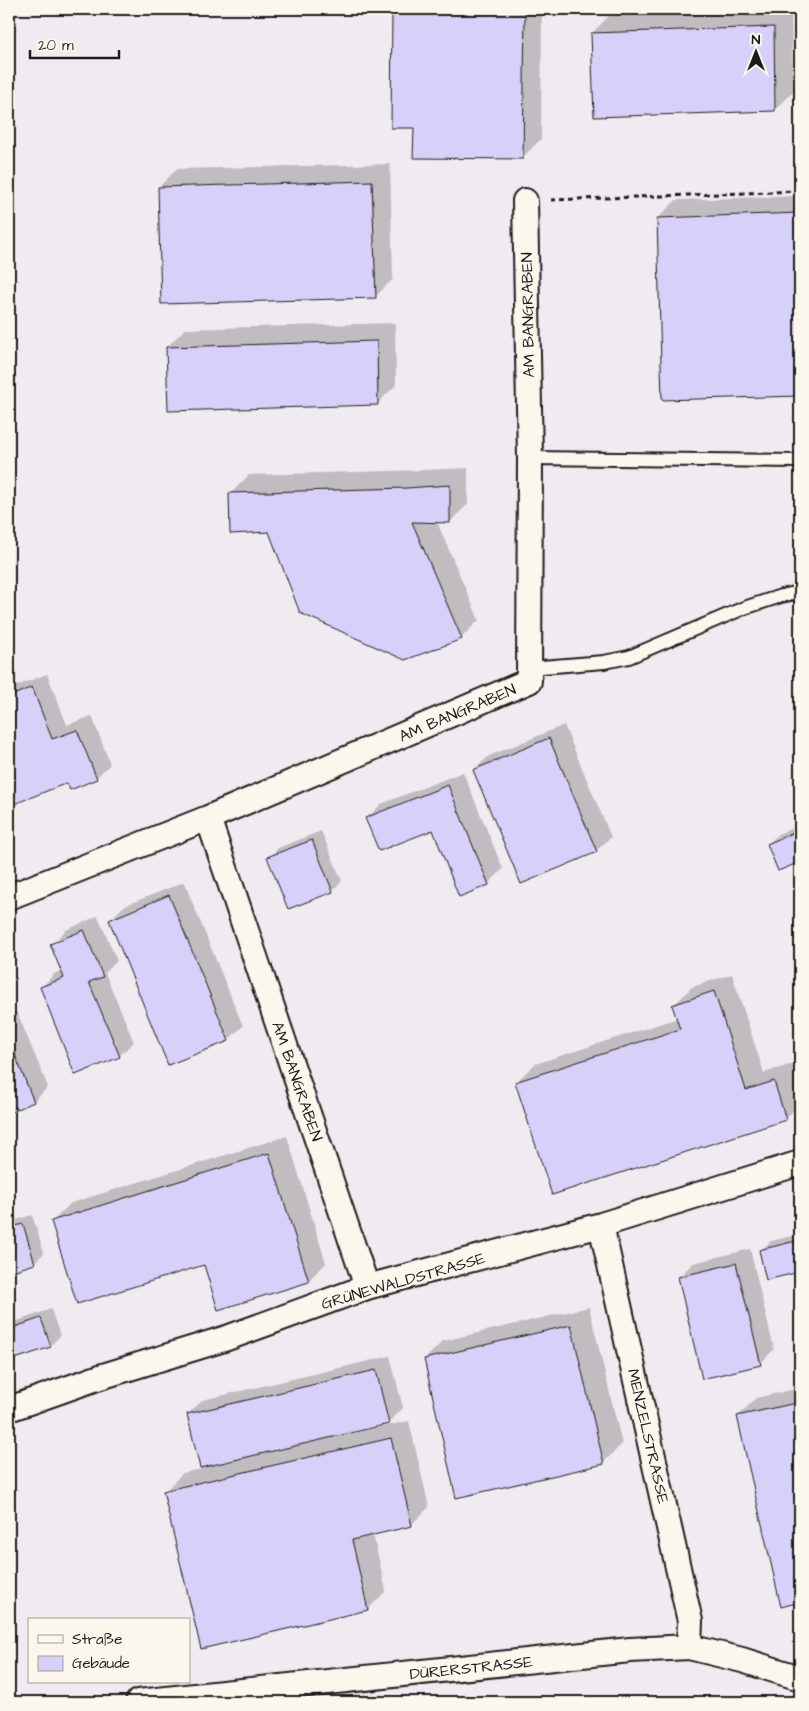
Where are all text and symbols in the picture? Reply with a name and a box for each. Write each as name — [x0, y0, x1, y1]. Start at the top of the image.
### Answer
scale bar — [30, 28, 119, 60]
north arrow — [732, 28, 782, 78]
text: N — [752, 30, 761, 50]
text: 20 m — [38, 35, 74, 56]
street label: AM BANGRABEN — [516, 252, 540, 378]
street label: AM BANGRABEN — [395, 678, 519, 747]
street label: AM BANGRABEN — [266, 1019, 328, 1144]
street label: GRÜNEWALDSTRASSE — [319, 1247, 488, 1315]
street label: MENZELSTRASSE — [622, 1367, 674, 1506]
legend — [28, 1618, 190, 1684]
text: Straße — [72, 1629, 122, 1650]
street label: DÜRERSTRASSE — [409, 1651, 534, 1685]
text: Gebäude — [72, 1653, 130, 1674]

